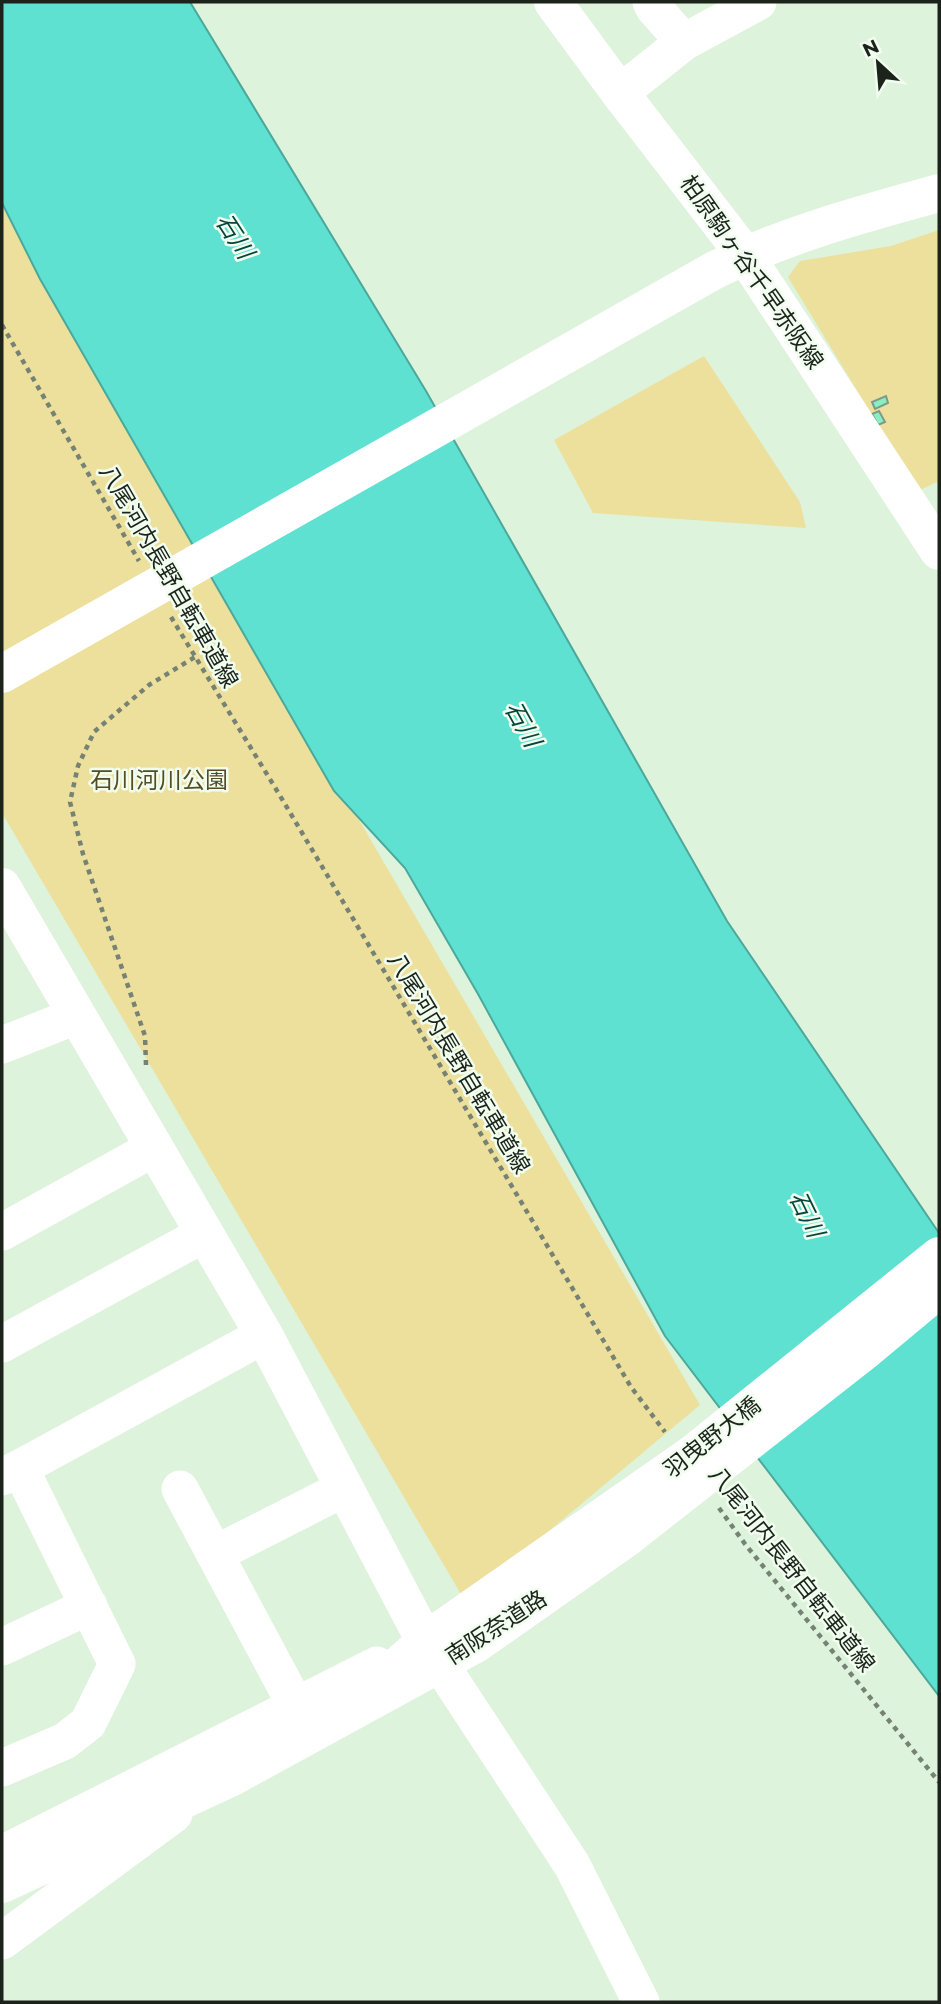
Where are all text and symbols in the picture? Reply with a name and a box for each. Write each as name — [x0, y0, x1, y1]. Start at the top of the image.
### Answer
north arrow — [843, 28, 913, 98]
text: N — [859, 34, 883, 62]
street label: 柏原駒ヶ谷千早赤阪線 — [675, 170, 829, 374]
water label: 石川 — [210, 208, 262, 267]
street label: 八尾河内長野自転車道線 — [94, 459, 244, 693]
water label: 石川 — [499, 696, 549, 755]
park label: 石川河川公園 — [90, 766, 228, 794]
street label: 八尾河内長野自転車道線 — [382, 947, 536, 1179]
water label: 石川 — [783, 1186, 832, 1245]
street label: 羽曳野大橋 — [658, 1391, 766, 1483]
street label: 八尾河内長野自転車道線 — [703, 1461, 881, 1677]
street label: 南阪奈道路 — [440, 1584, 552, 1670]

